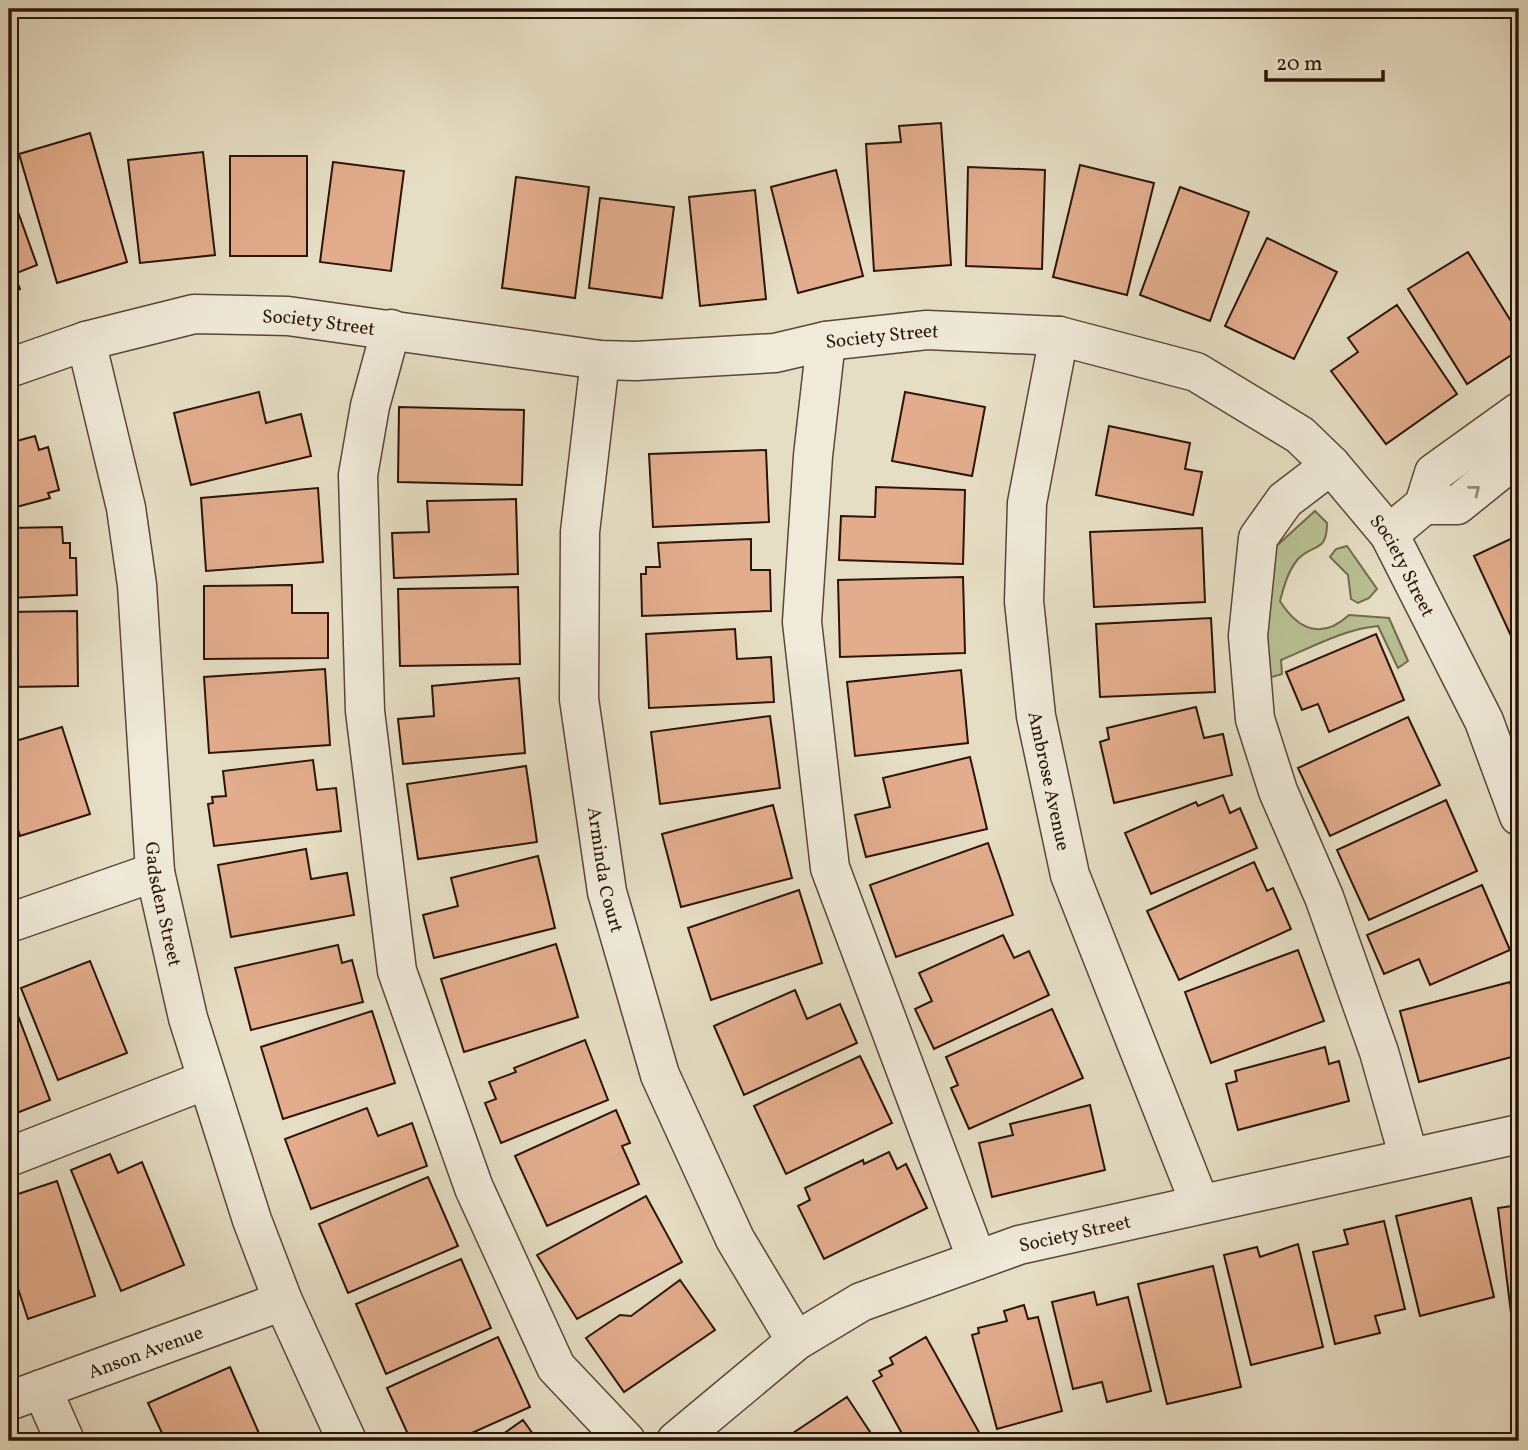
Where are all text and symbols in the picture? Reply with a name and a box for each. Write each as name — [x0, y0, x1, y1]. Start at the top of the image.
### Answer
scale bar — [1266, 38, 1383, 82]
text: 20 m — [1276, 50, 1322, 79]
street label: Society Street — [262, 304, 377, 343]
street label: Society Street — [824, 319, 940, 356]
one-way arrow — [1468, 485, 1480, 498]
street label: Society Street — [1363, 509, 1440, 622]
street label: Ambrose Avenue — [1020, 709, 1075, 853]
street label: Arminda Court — [580, 806, 629, 936]
street label: Gadsden Street — [138, 841, 187, 970]
street label: Society Street — [1017, 1209, 1134, 1260]
street label: Anson Avenue — [85, 1320, 207, 1386]

